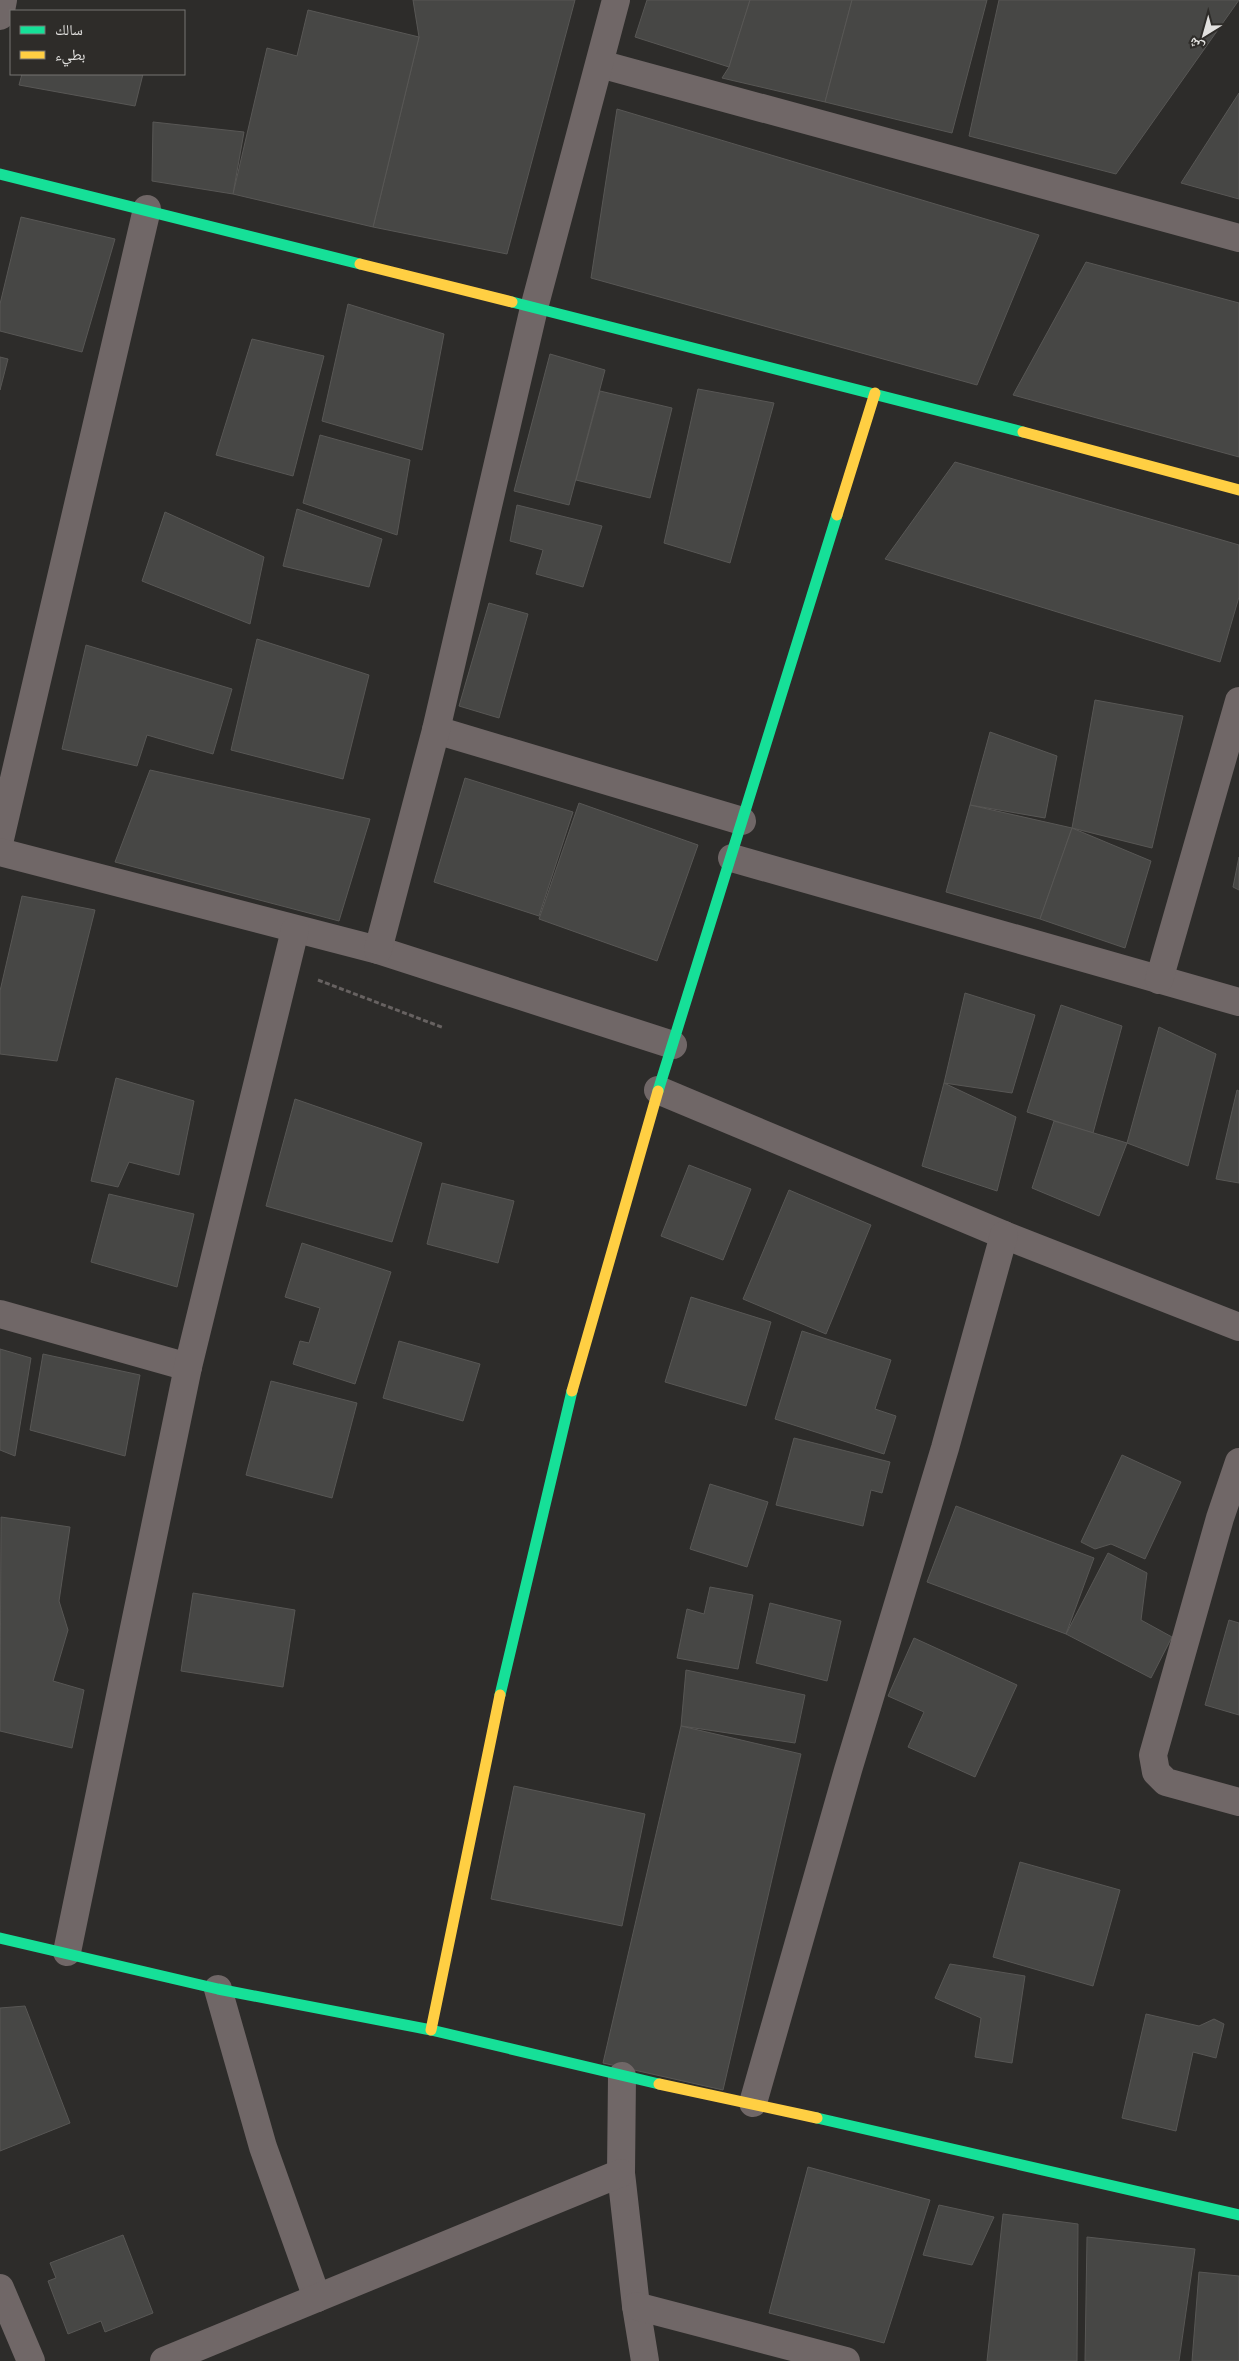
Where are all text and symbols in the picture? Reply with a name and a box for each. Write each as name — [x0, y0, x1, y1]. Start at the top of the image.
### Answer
legend — [10, 10, 185, 75]
north arrow — [1179, 10, 1229, 60]
text: سالك — [55, 20, 83, 39]
text: ش — [1185, 34, 1208, 57]
text: بطيء — [55, 45, 85, 67]

